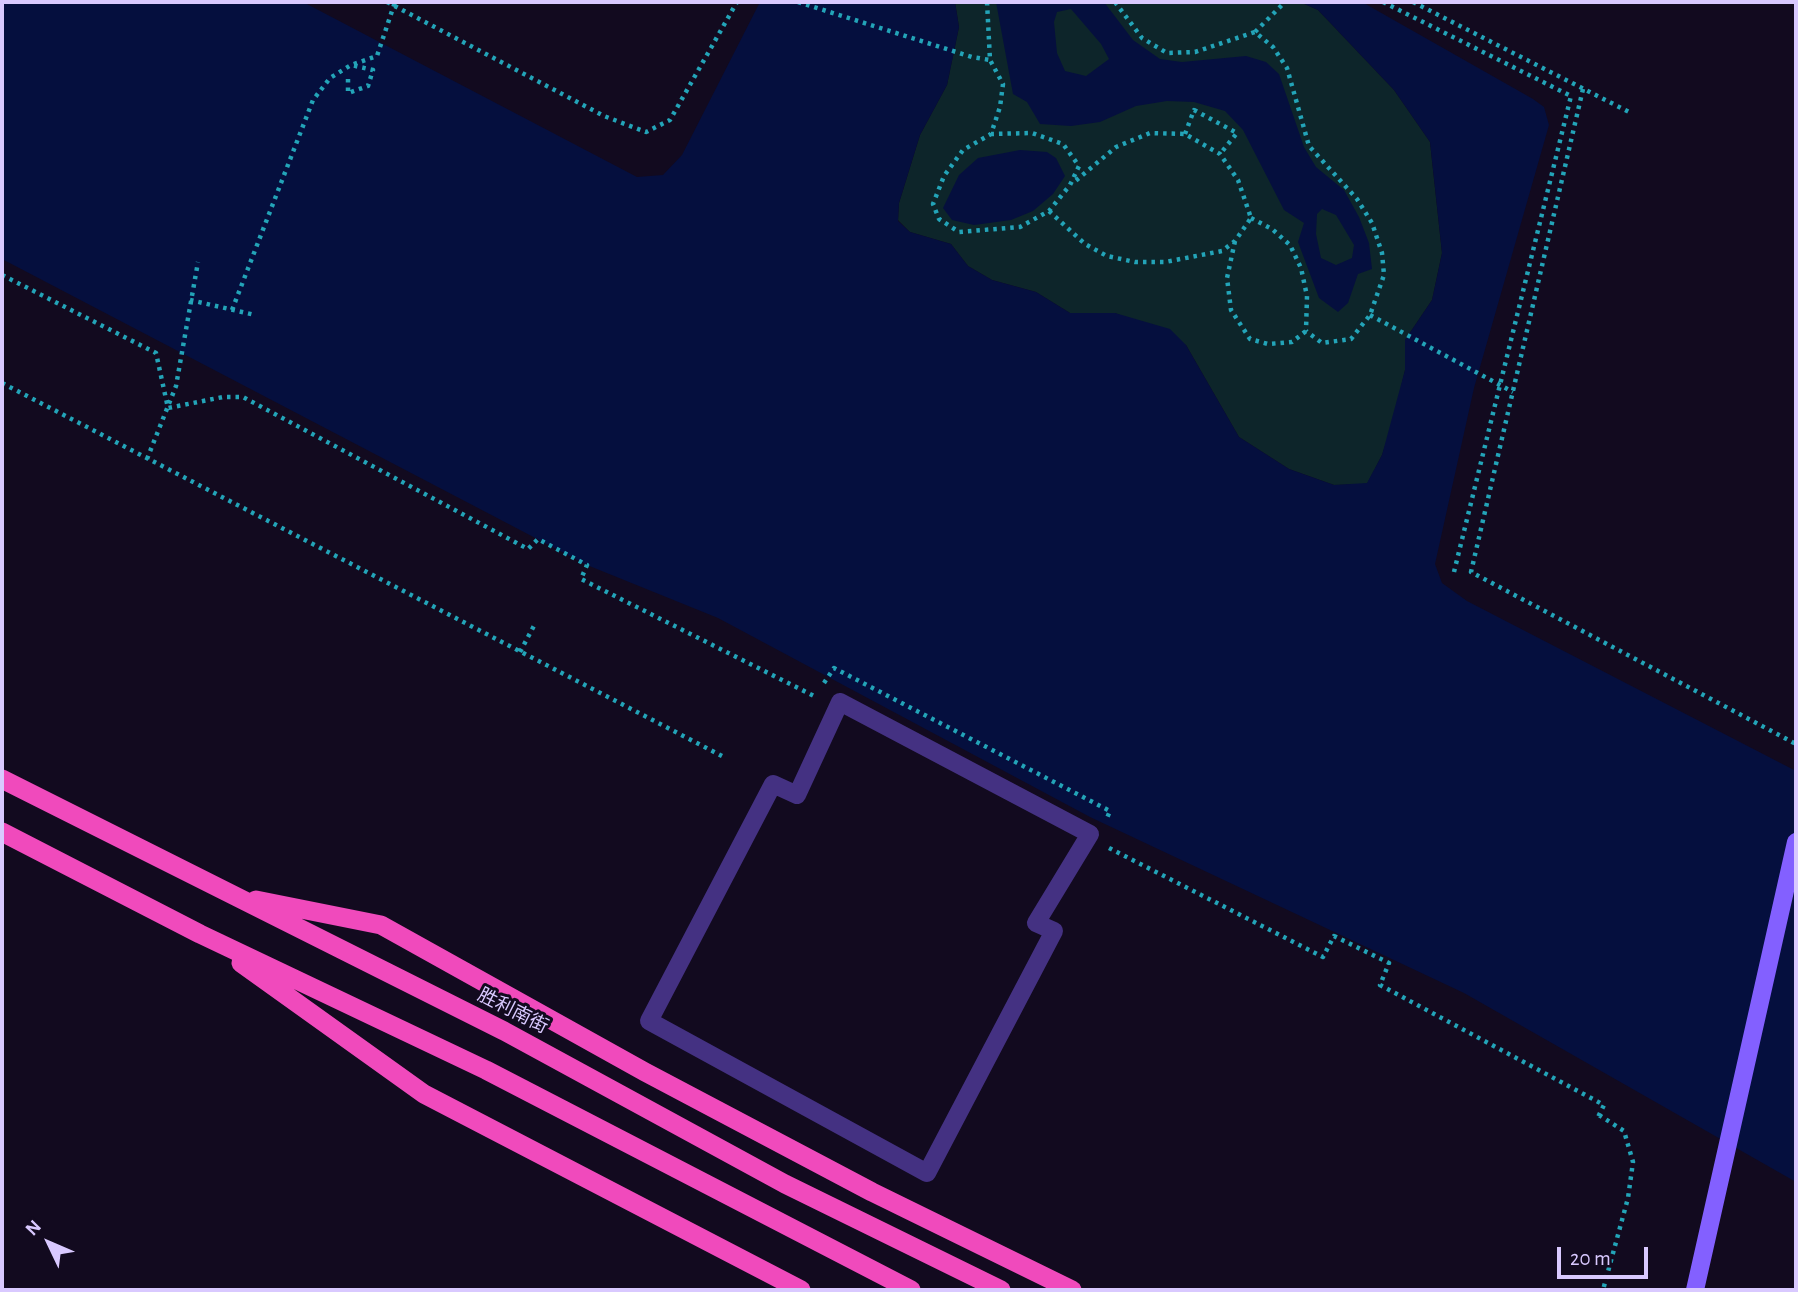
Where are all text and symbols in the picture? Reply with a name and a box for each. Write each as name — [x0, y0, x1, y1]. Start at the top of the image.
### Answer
street label: 胜利南街 — [474, 984, 552, 1038]
north arrow — [14, 1208, 84, 1278]
text: N — [22, 1217, 45, 1239]
scale bar — [1560, 1232, 1651, 1276]
text: 20 m — [1570, 1248, 1611, 1269]

